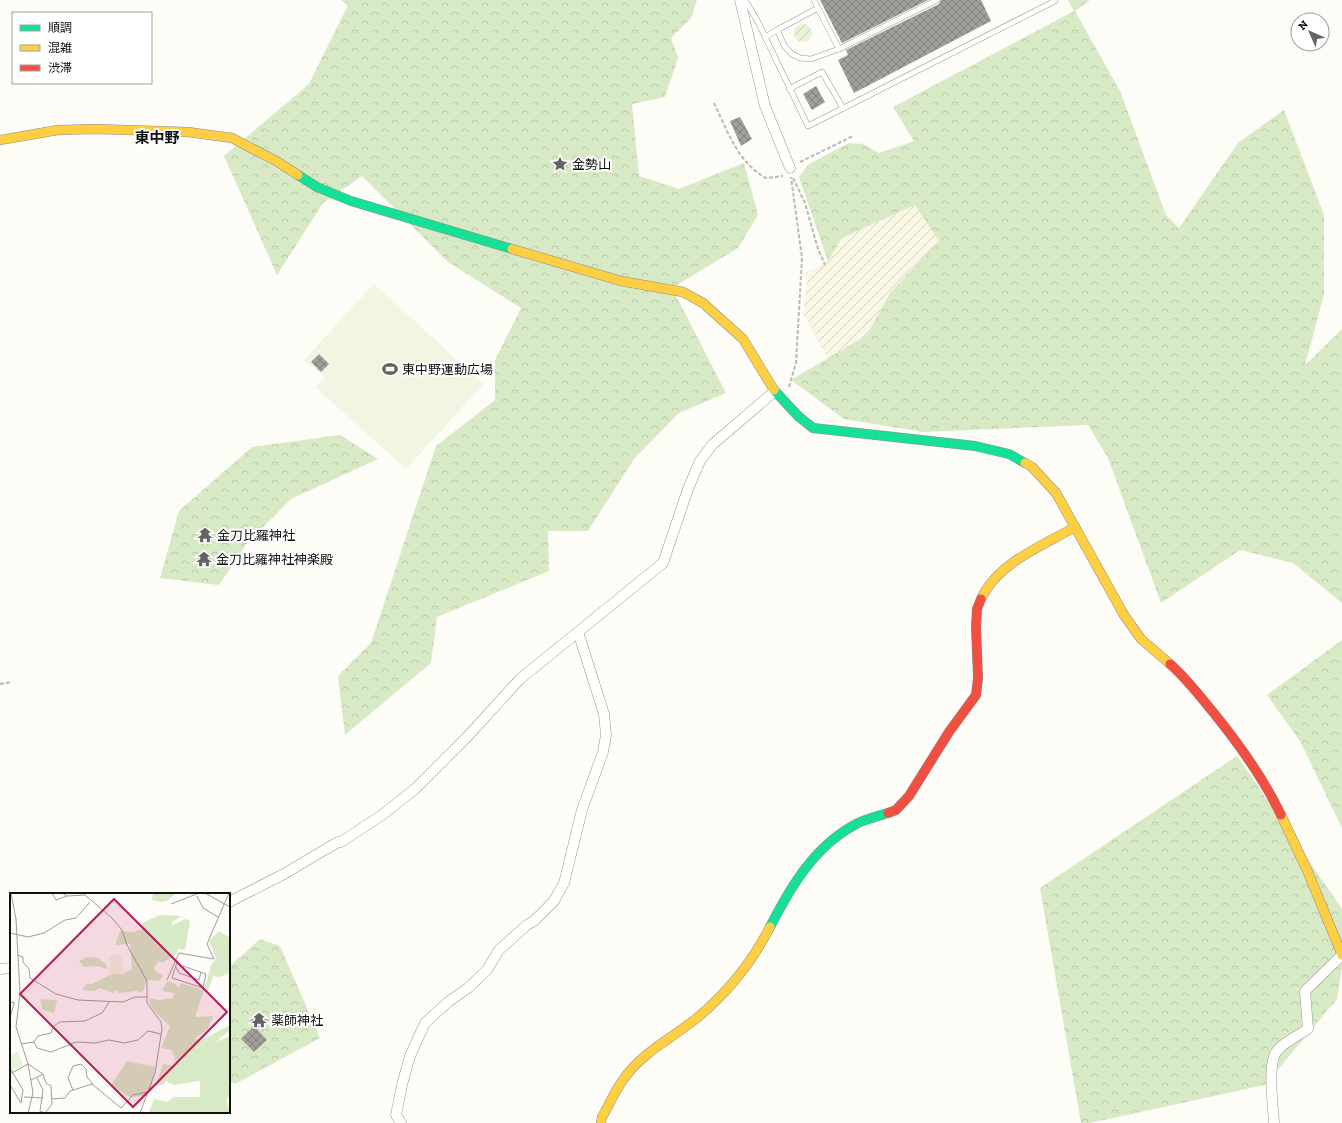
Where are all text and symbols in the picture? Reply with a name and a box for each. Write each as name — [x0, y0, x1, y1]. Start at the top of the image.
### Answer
legend — [12, 12, 152, 84]
north arrow — [1290, 12, 1330, 52]
text: N — [1296, 17, 1311, 33]
text: 順調 — [48, 21, 72, 35]
text: 混雑 — [48, 41, 72, 55]
text: 渋滞 — [48, 61, 72, 75]
district label: 東中野 — [134, 129, 180, 147]
place icon: 金勢山 — [551, 155, 569, 173]
place label: 金勢山 — [572, 157, 611, 172]
sports icon: 東中野運動広場 — [381, 360, 399, 378]
place label: 東中野運動広場 — [402, 362, 493, 377]
temple icon: 金刀比羅神社 — [196, 526, 214, 544]
place label: 金刀比羅神社 — [217, 528, 295, 543]
temple icon: 金刀比羅神社神楽殿 — [195, 550, 213, 568]
place label: 金刀比羅神社神楽殿 — [216, 552, 333, 567]
inset map — [10, 893, 230, 1113]
temple icon: 薬師神社 — [250, 1011, 268, 1029]
place label: 薬師神社 — [271, 1013, 323, 1028]

